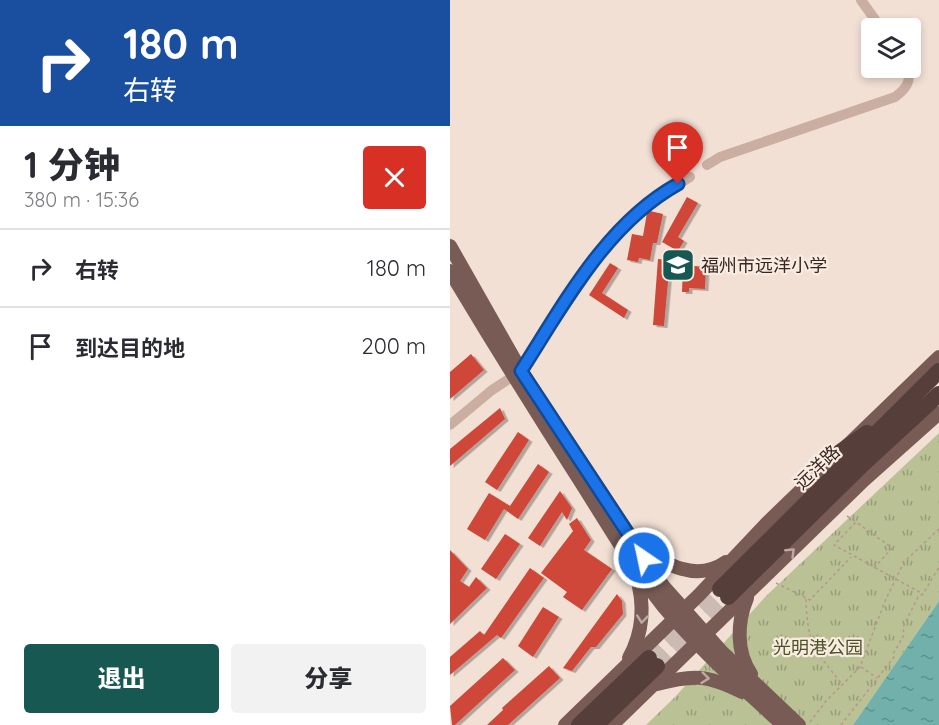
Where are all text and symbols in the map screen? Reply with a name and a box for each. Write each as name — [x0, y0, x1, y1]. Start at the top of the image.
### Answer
text: 180 m — [123, 17, 239, 70]
map controls — [861, 18, 921, 78]
button: layers — [861, 18, 921, 78]
icon: right — [24, 24, 102, 102]
text: 右转 — [123, 73, 177, 107]
pin — [652, 122, 703, 184]
icon: arrive — [661, 131, 694, 164]
text: 1 分钟 — [24, 142, 120, 187]
button: close — [363, 146, 426, 209]
text: 380 m · 15:36 — [24, 187, 139, 212]
school or university icon: 福州市远洋小学 — [660, 247, 696, 283]
icon: right — [24, 252, 57, 285]
text: 180 m — [367, 254, 426, 282]
place label: 福州市远洋小学 — [701, 254, 827, 277]
text: 右转 — [75, 256, 119, 284]
icon: arrive — [24, 330, 57, 363]
text: 200 m — [362, 332, 426, 360]
text: 到达目的地 — [75, 334, 185, 362]
street label: 远洋路 — [790, 440, 844, 494]
position arrow — [612, 526, 676, 590]
one-way arrow — [783, 548, 794, 559]
one-way arrow — [636, 615, 648, 624]
park label: 光明港公园 — [773, 636, 863, 659]
button: 退出 — [24, 644, 219, 713]
button: 分享 — [231, 644, 426, 713]
one-way arrow — [701, 672, 710, 684]

